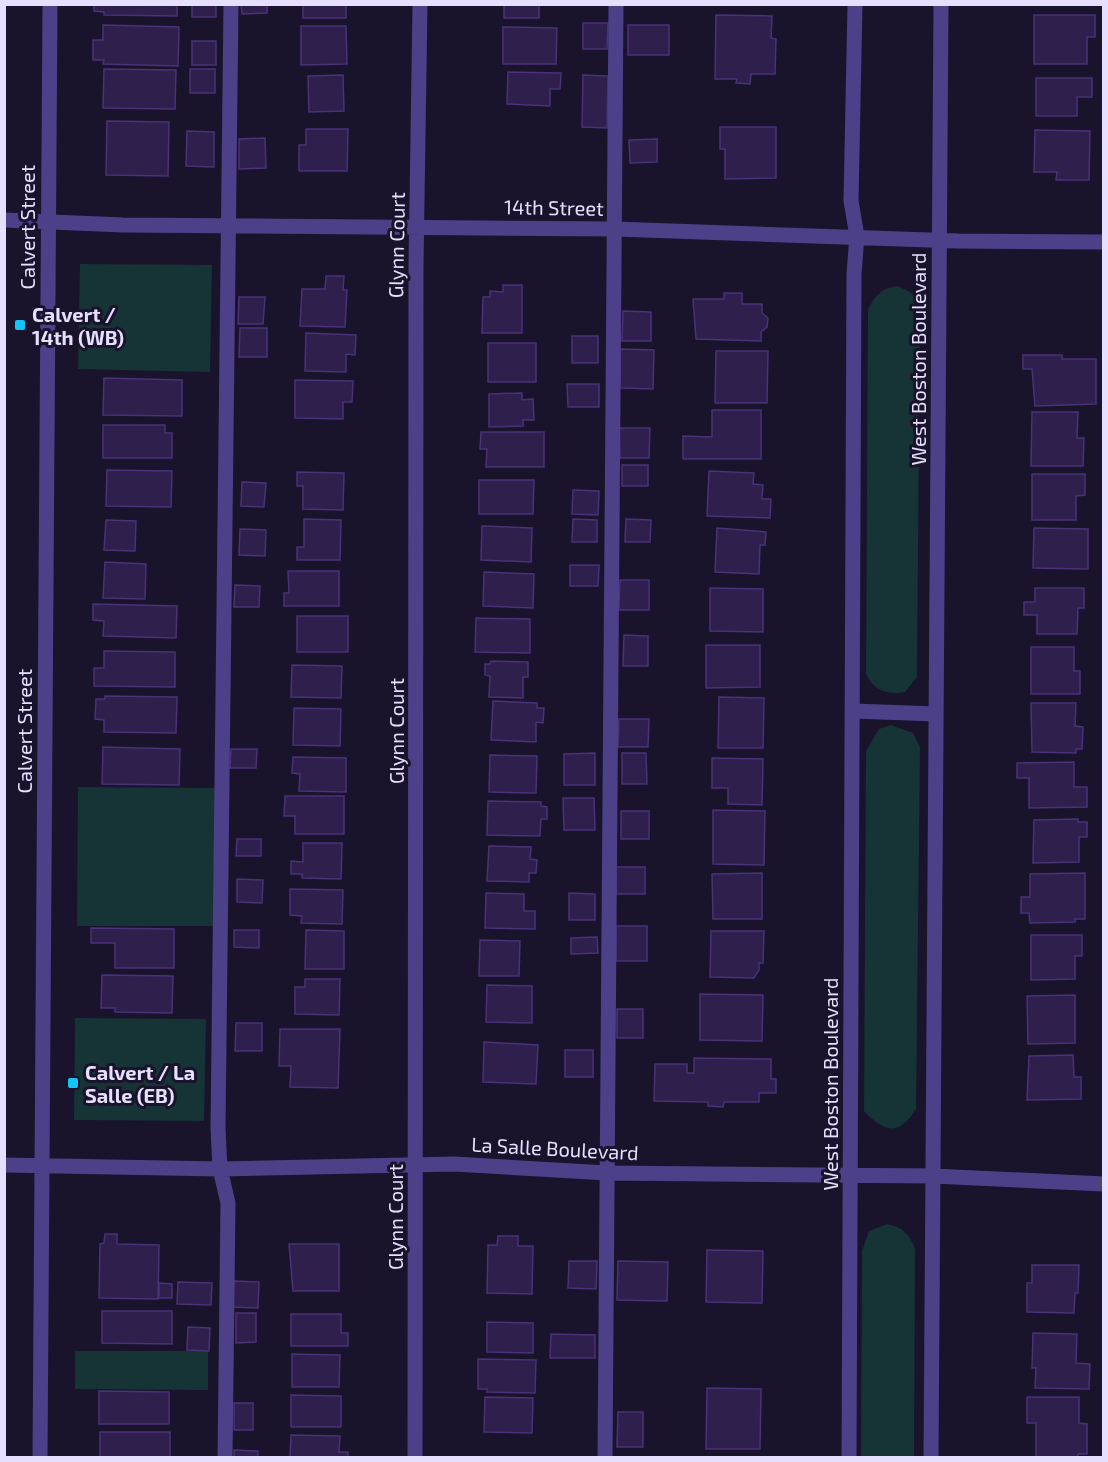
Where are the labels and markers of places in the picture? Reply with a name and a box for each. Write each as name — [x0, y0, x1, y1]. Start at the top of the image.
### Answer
place label: Calvert / 14th (WB) — [32, 302, 124, 349]
marker: Calvert / 14th (WB) — [13, 318, 27, 332]
place label: Calvert / La Salle (EB) — [85, 1060, 195, 1107]
marker: Calvert / La Salle (EB) — [66, 1076, 80, 1090]

